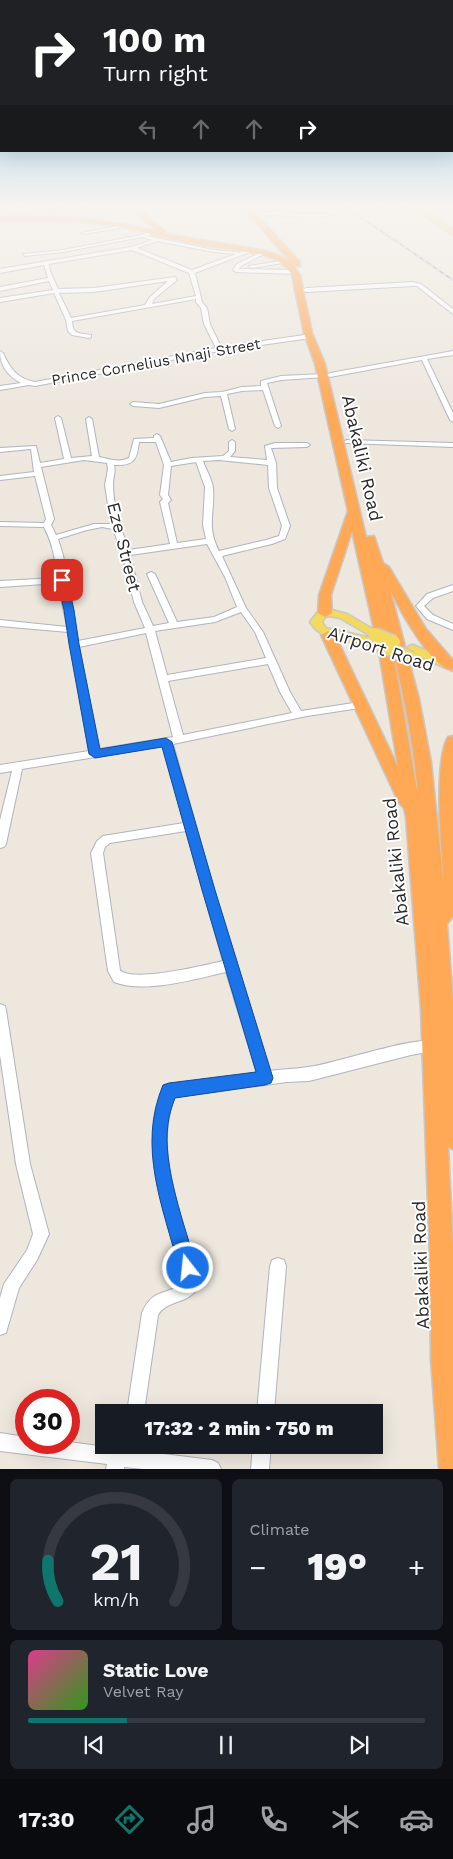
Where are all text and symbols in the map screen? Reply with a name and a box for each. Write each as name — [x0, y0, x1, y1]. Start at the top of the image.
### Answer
text: 100 m — [103, 19, 206, 61]
icon: right — [20, 20, 85, 85]
text: Turn right — [103, 61, 208, 86]
icon: left — [134, 115, 162, 143]
icon: ahead — [187, 115, 215, 143]
icon: ahead — [240, 115, 268, 143]
icon: right — [293, 115, 321, 143]
street label: Prince Cornelius Nnaji Street — [50, 335, 263, 389]
street label: Abakaliki Road — [338, 393, 387, 523]
street label: Eze Street — [103, 500, 146, 594]
pin — [41, 559, 83, 601]
icon: arrive — [48, 566, 76, 594]
street label: Airport Road — [325, 621, 437, 676]
street label: Abakaliki Road — [378, 797, 413, 927]
street label: Abakaliki Road — [408, 1200, 433, 1330]
position arrow — [161, 1241, 213, 1293]
speed limit sign: 30 — [15, 1389, 80, 1454]
text: 17:32 · 2 min · 750 m — [145, 1417, 334, 1440]
text: Climate — [250, 1520, 310, 1539]
text: 21 — [89, 1532, 142, 1593]
text: 19° — [307, 1545, 367, 1589]
text: − — [250, 1551, 266, 1584]
text: + — [408, 1551, 425, 1584]
text: km/h — [93, 1589, 139, 1610]
text: Static Love — [103, 1659, 208, 1682]
text: Velvet Ray — [103, 1682, 183, 1701]
icon: previous — [80, 1731, 108, 1759]
icon: pause — [212, 1731, 240, 1759]
icon: next — [345, 1731, 373, 1759]
icon: directions — [112, 1802, 147, 1837]
icon: music — [184, 1802, 219, 1837]
icon: phone — [256, 1802, 291, 1837]
icon: climate — [328, 1802, 363, 1837]
icon: car — [399, 1802, 434, 1837]
text: 17:30 — [18, 1807, 75, 1832]

